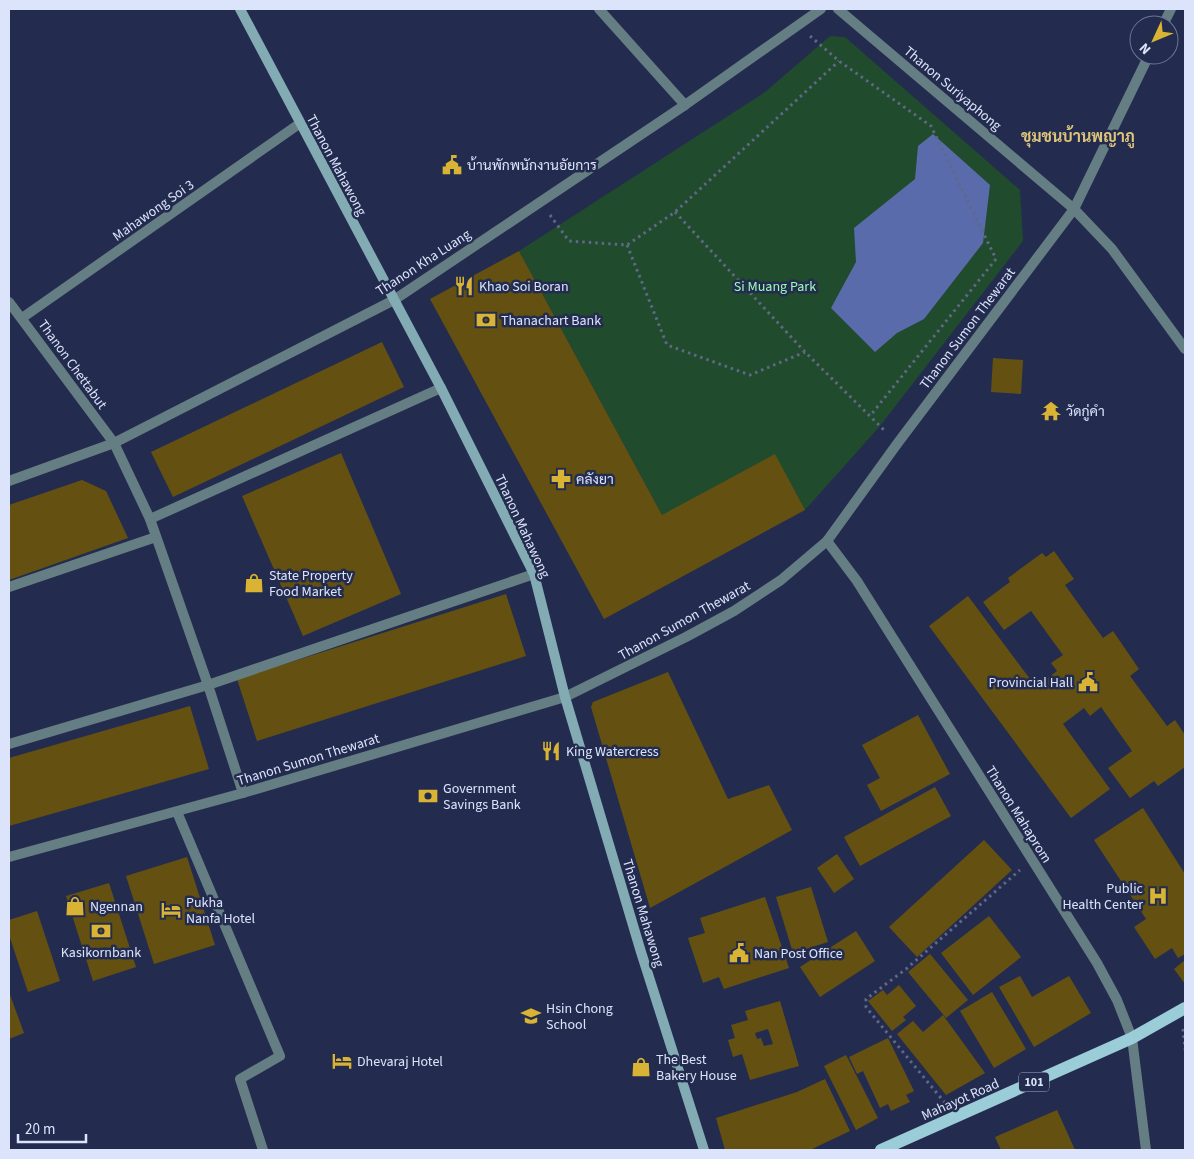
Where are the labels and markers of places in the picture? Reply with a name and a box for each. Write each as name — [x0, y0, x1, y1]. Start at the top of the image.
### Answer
public building icon: บ้านพักพนักงานอัยการ — [441, 154, 463, 176]
place label: บ้านพักพนักงานอัยการ — [467, 156, 597, 176]
restaurant icon: Khao Soi Boran — [453, 275, 475, 297]
place label: Khao Soi Boran — [479, 277, 569, 297]
bank icon: Thanachart Bank — [475, 309, 497, 331]
place label: Thanachart Bank — [501, 311, 601, 331]
temple icon: วัดกู่คำ — [1040, 400, 1062, 422]
place label: วัดกู่คำ — [1066, 402, 1105, 422]
pharmacy icon: คลังยา — [550, 468, 572, 490]
place label: คลังยา — [576, 470, 614, 490]
place label: State Property Food Market — [269, 566, 353, 602]
shop icon: State Property Food Market — [243, 572, 265, 594]
public building icon: Provincial Hall — [1077, 671, 1099, 693]
place label: Provincial Hall — [989, 673, 1073, 693]
restaurant icon: King Watercress — [540, 740, 562, 762]
place label: King Watercress — [566, 742, 659, 762]
place label: Government Savings Bank — [443, 779, 521, 815]
bank icon: Government Savings Bank — [417, 785, 439, 807]
place label: Public Health Center — [1062, 879, 1144, 915]
hospital icon: Public Health Center — [1147, 885, 1169, 907]
place label: Pukha Nanfa Hotel — [186, 893, 255, 929]
shop icon: Ngennan — [64, 895, 86, 917]
place label: Ngennan — [90, 897, 143, 917]
hotel icon: Pukha Nanfa Hotel — [160, 899, 182, 921]
bank icon: Kasikornbank — [90, 920, 112, 942]
public building icon: Nan Post Office — [728, 942, 750, 964]
place label: Kasikornbank — [61, 943, 141, 963]
place label: Nan Post Office — [754, 944, 843, 964]
place label: Hsin Chong School — [546, 999, 613, 1035]
school or university icon: Hsin Chong School — [520, 1005, 542, 1027]
hotel icon: Dhevaraj Hotel — [331, 1050, 353, 1072]
place label: The Best Bakery House — [656, 1050, 737, 1086]
place label: Dhevaraj Hotel — [357, 1052, 443, 1072]
shop icon: The Best Bakery House — [630, 1056, 652, 1078]

